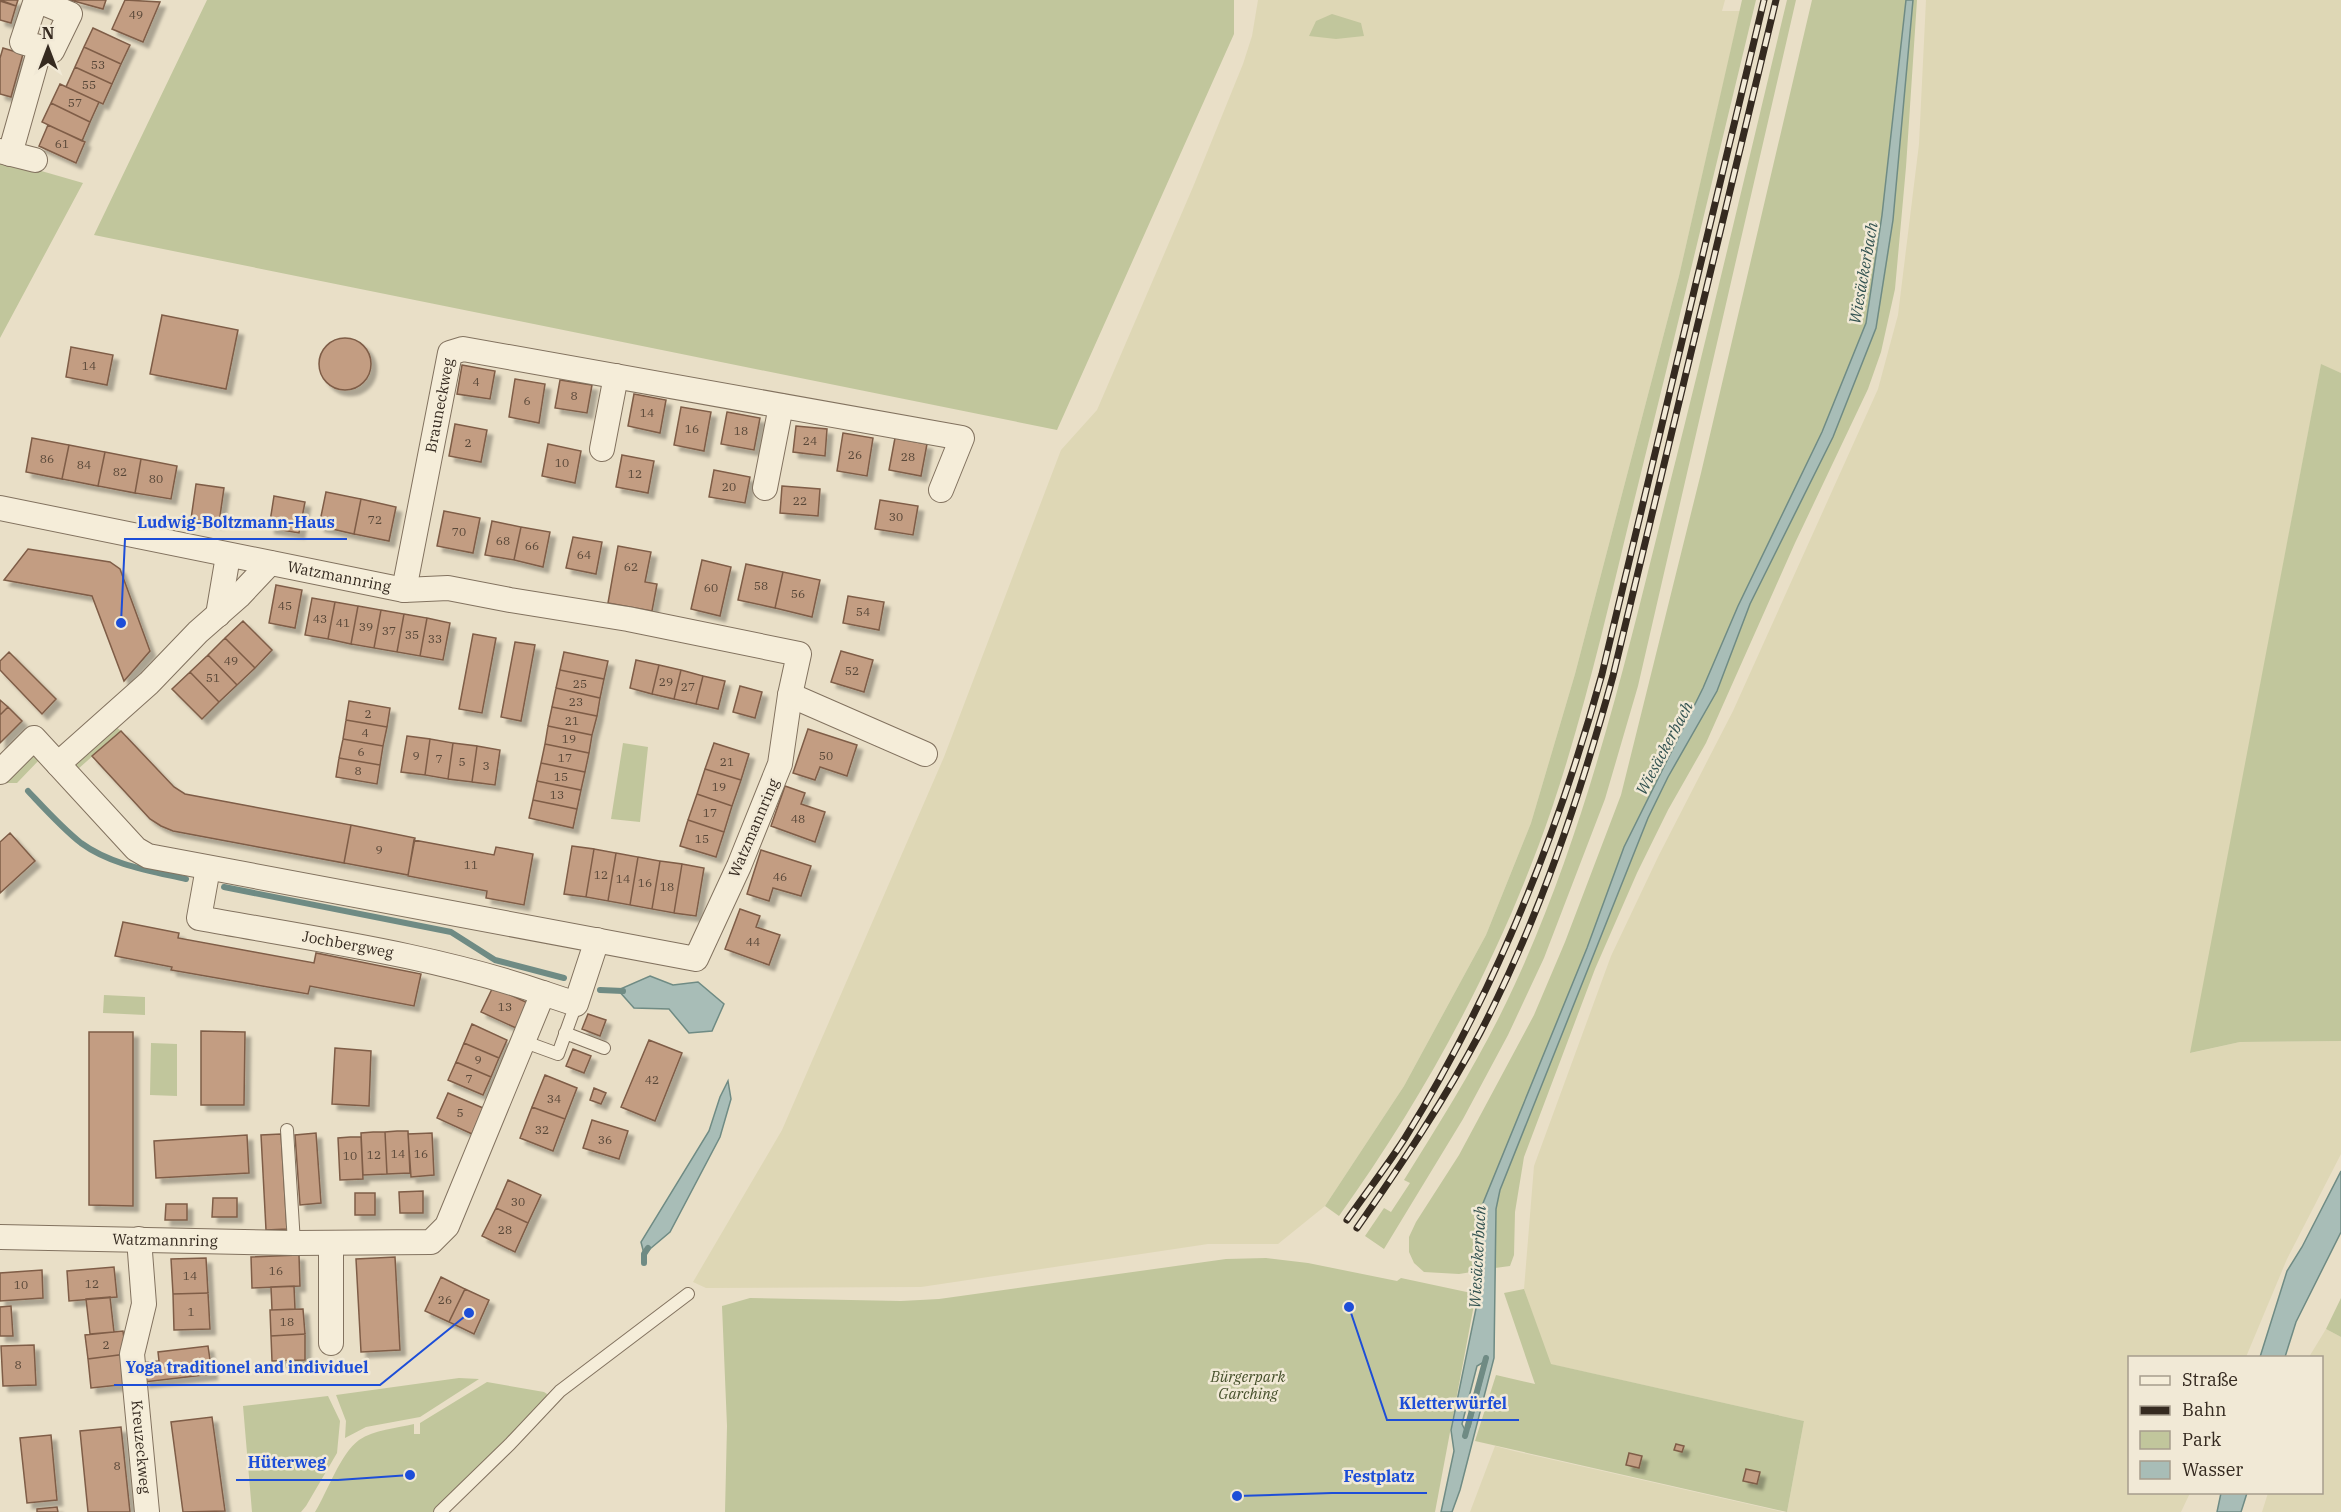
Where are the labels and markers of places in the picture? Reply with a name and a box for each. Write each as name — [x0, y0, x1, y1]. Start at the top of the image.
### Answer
callout: Ludwig-Boltzmann-Haus — [125, 505, 347, 539]
callout: Yoga traditionel and individuel — [114, 1351, 380, 1385]
callout: Kletterwürfel — [1387, 1386, 1519, 1420]
callout: Hüterweg — [236, 1446, 338, 1480]
callout: Festplatz — [1332, 1459, 1427, 1493]

